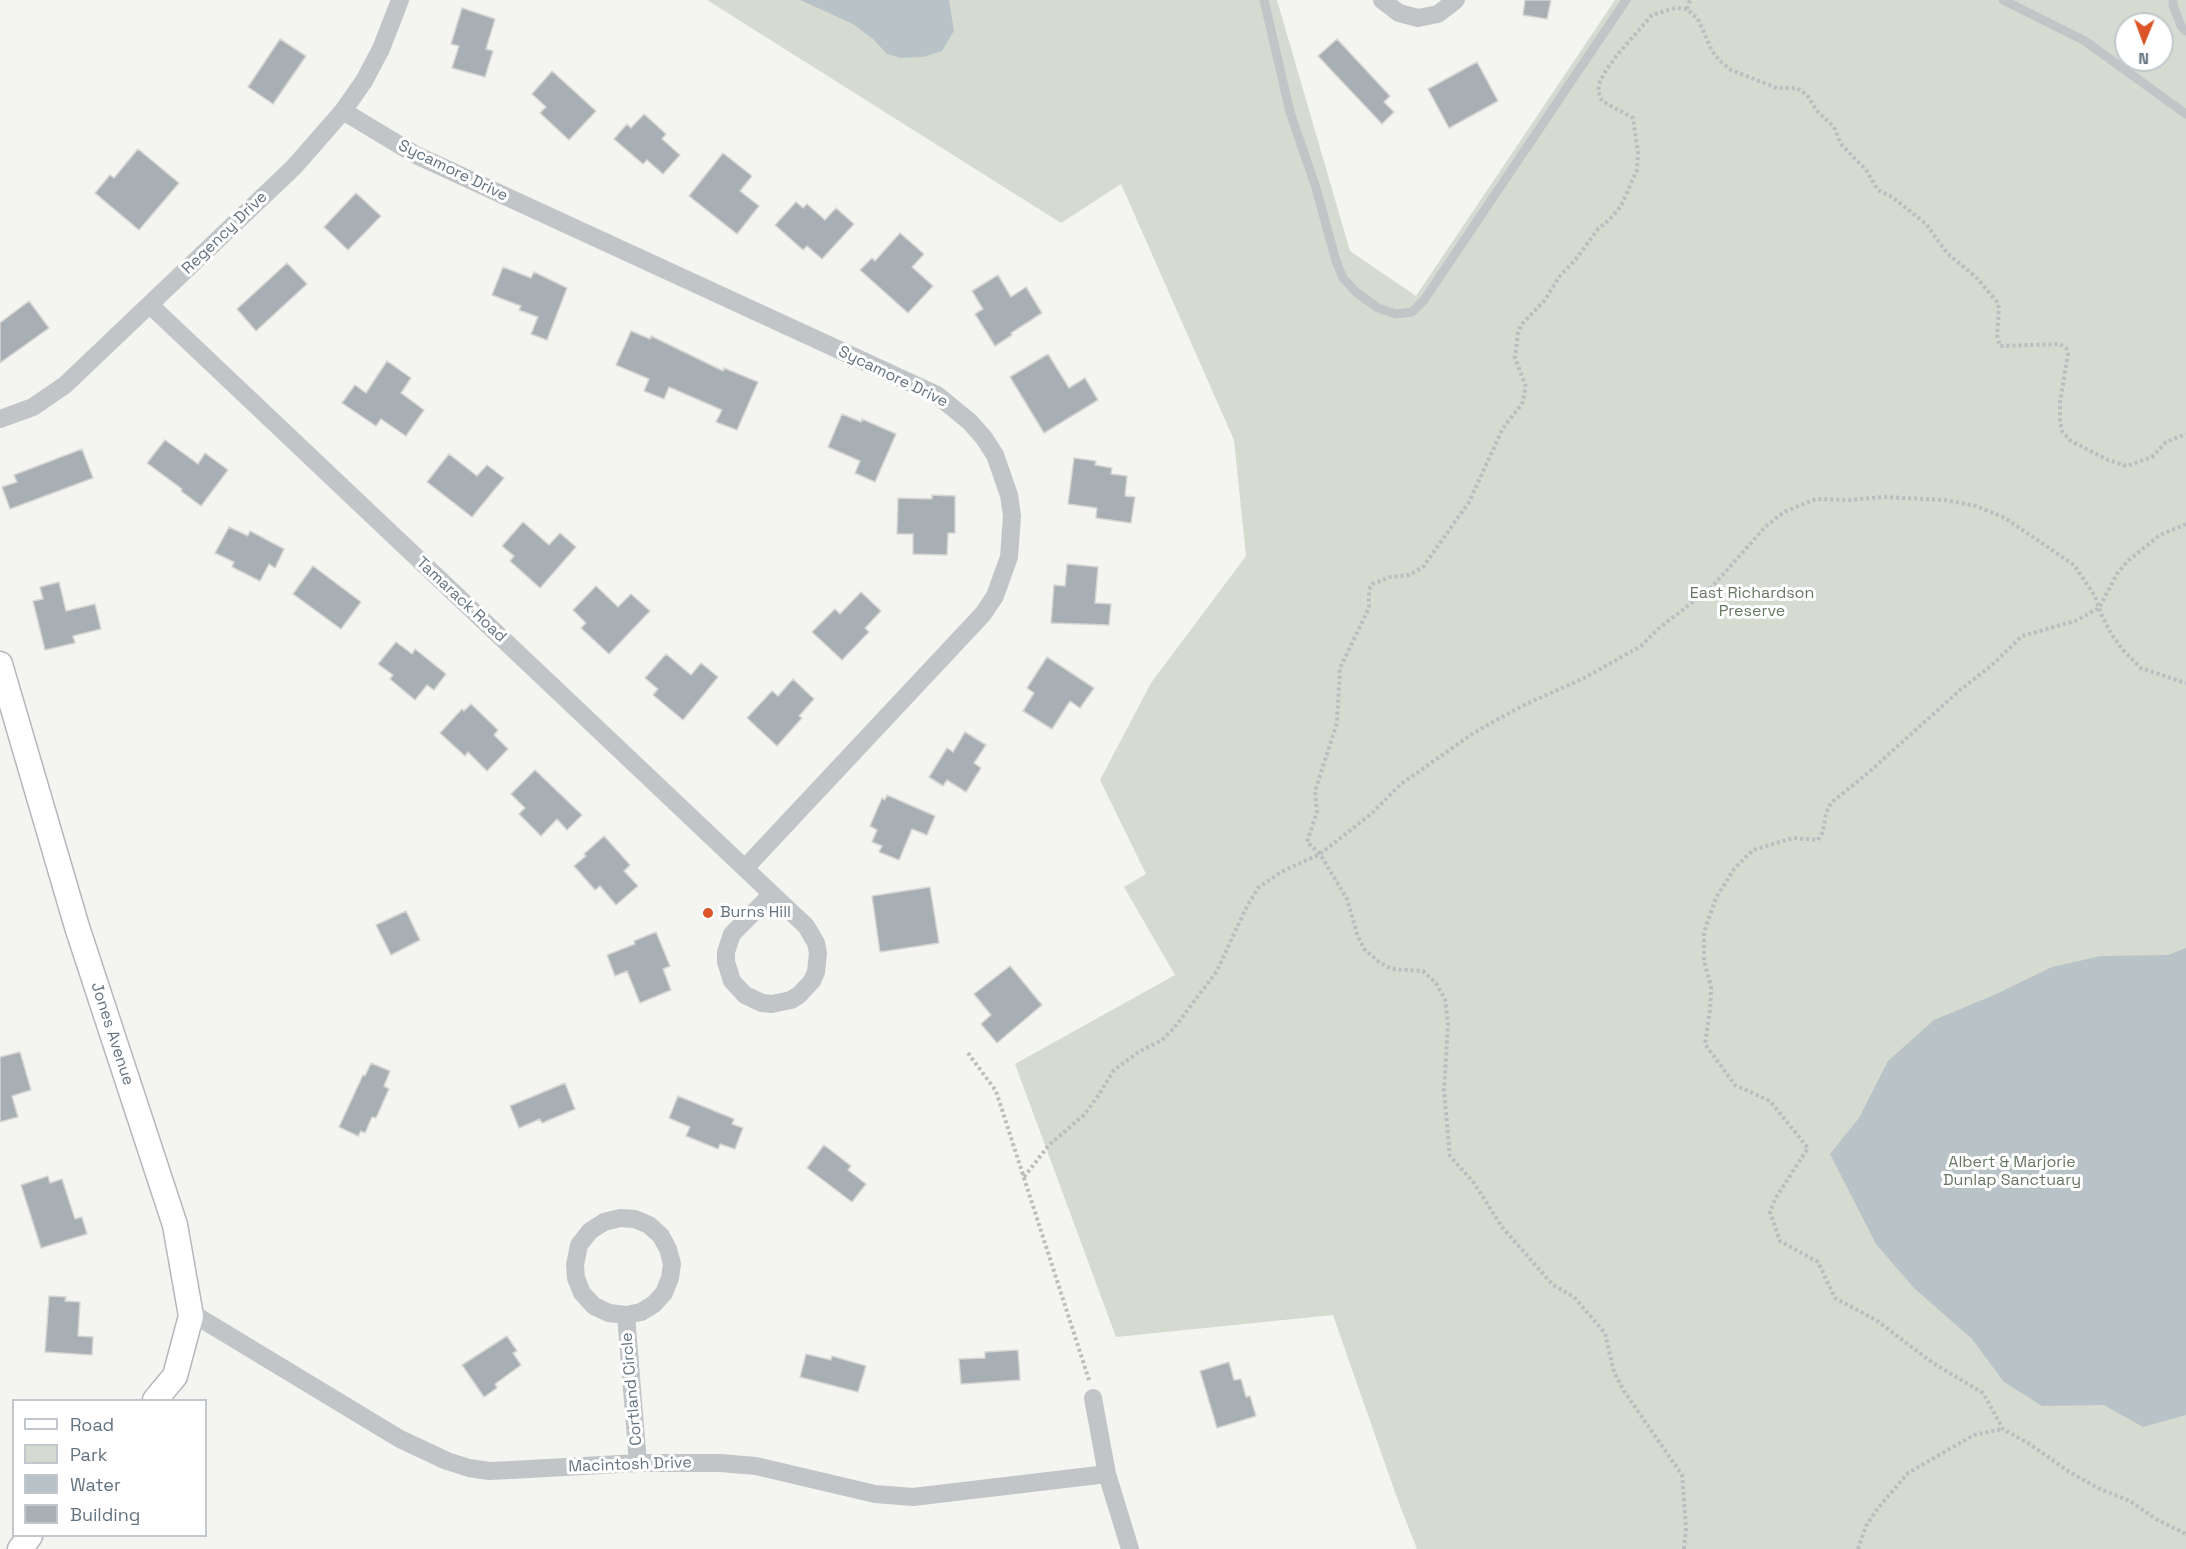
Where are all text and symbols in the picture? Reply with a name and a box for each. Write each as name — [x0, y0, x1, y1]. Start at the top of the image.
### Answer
north arrow — [2114, 12, 2174, 72]
text: N — [2138, 48, 2149, 69]
street label: Sycamore Drive — [395, 136, 511, 206]
street label: Regency Drive — [178, 188, 272, 278]
street label: Sycamore Drive — [835, 342, 951, 412]
street label: Tamarack Road — [412, 553, 510, 647]
park label: East Richardson Preserve — [1690, 584, 1814, 622]
place label: Burns Hill — [720, 903, 791, 923]
marker: Burns Hill — [701, 906, 715, 920]
street label: Jones Avenue — [86, 980, 138, 1088]
park label: Albert & Marjorie Dunlap Sanctuary — [1943, 1153, 2081, 1191]
street label: Cortland Circle — [617, 1331, 647, 1447]
legend — [12, 1399, 207, 1537]
text: Road — [70, 1413, 114, 1436]
text: Park — [70, 1443, 107, 1466]
street label: Macintosh Drive — [568, 1453, 692, 1477]
text: Water — [70, 1473, 121, 1496]
text: Building — [70, 1503, 140, 1526]

